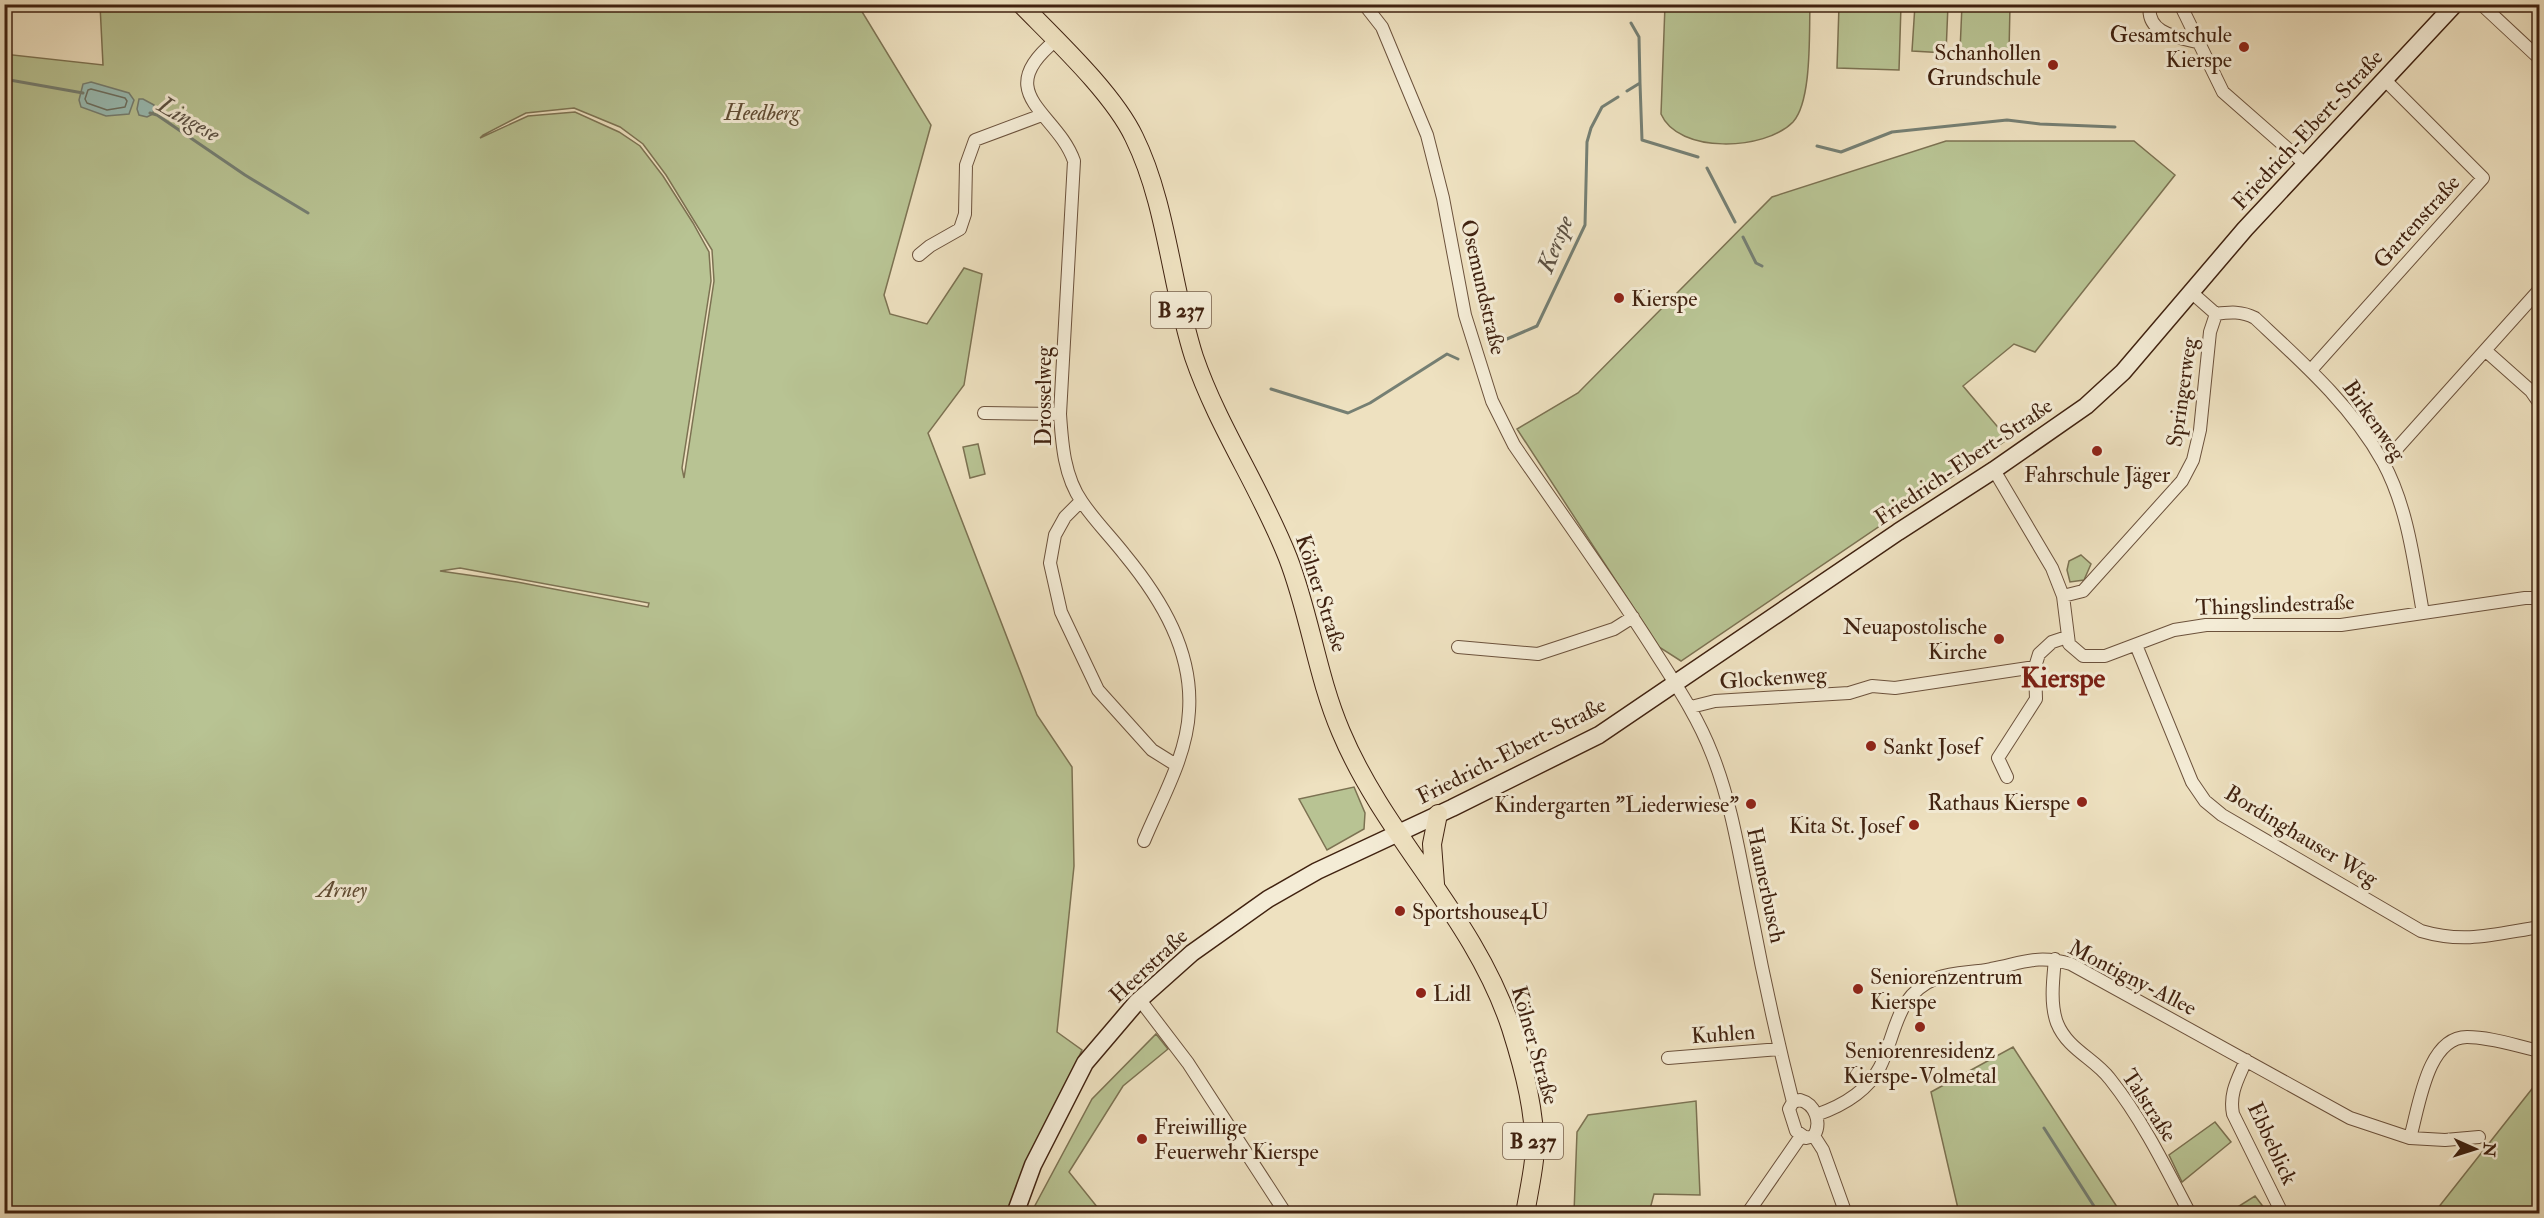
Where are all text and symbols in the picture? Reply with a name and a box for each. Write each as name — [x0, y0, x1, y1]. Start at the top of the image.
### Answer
place label: Gesamtschule Kierspe — [2110, 21, 2232, 75]
place label: Schanhollen Grundschule — [1927, 39, 2041, 92]
marker: Gesamtschule Kierspe — [2237, 40, 2251, 54]
street label: Friedrich-Ebert-Straße — [2226, 44, 2389, 216]
marker: Schanhollen Grundschule — [2046, 58, 2060, 72]
water label: Lingese — [151, 89, 226, 150]
park label: Heedberg — [723, 99, 800, 127]
street label: Gartenstraße — [2367, 169, 2466, 274]
water label: Kerspe — [1530, 210, 1581, 278]
street label: Osemundstraße — [1454, 217, 1512, 358]
place label: Kierspe — [1631, 285, 1697, 314]
marker: Kierspe — [1612, 291, 1626, 305]
road number: B 237 — [1151, 292, 1211, 328]
street label: Springerweg — [2160, 334, 2205, 449]
street label: Drosselweg — [1030, 345, 1058, 446]
street label: Birkenweg — [2336, 375, 2413, 467]
street label: Friedrich-Ebert-Straße — [1869, 392, 2058, 532]
marker: Fahrschule Jäger — [2090, 444, 2104, 458]
place label: Fahrschule Jäger — [2024, 461, 2171, 489]
street label: Kölner Straße — [1289, 531, 1353, 656]
street label: Thingslindestraße — [2195, 588, 2355, 622]
place label: Neuapostolische Kirche — [1843, 613, 1987, 666]
marker: Neuapostolische Kirche — [1992, 632, 2006, 646]
street label: Glockenweg — [1719, 660, 1829, 696]
district label: Kierspe — [2021, 661, 2106, 696]
street label: Friedrich-Ebert-Straße — [1412, 691, 1611, 811]
place label: Sankt Josef — [1883, 733, 1984, 761]
marker: Sankt Josef — [1864, 739, 1878, 753]
street label: Bordinghauser Weg — [2220, 779, 2384, 893]
place label: Rathaus Kierspe — [1928, 789, 2070, 818]
place label: Kindergarten "Liederwiese" — [1494, 791, 1739, 819]
marker: Rathaus Kierspe — [2075, 795, 2089, 809]
marker: Kindergarten "Liederwiese" — [1744, 797, 1758, 811]
place label: Kita St. Josef — [1789, 812, 1905, 840]
marker: Kita St. Josef — [1907, 818, 1921, 832]
street label: Haunerbusch — [1740, 825, 1792, 946]
park label: Arney — [315, 876, 368, 904]
place label: Sportshouse4U — [1412, 898, 1550, 927]
marker: Sportshouse4U — [1393, 904, 1407, 918]
street label: Heerstraße — [1104, 922, 1194, 1009]
street label: Montigny-Allee — [2064, 934, 2201, 1022]
place label: Seniorenzentrum Kierspe — [1870, 963, 2023, 1017]
place label: Lidl — [1433, 980, 1472, 1008]
marker: Seniorenzentrum Kierspe — [1851, 982, 1865, 996]
street label: Kölner Straße — [1505, 983, 1565, 1108]
marker: Lidl — [1414, 986, 1428, 1000]
street label: Kuhlen — [1690, 1018, 1756, 1050]
marker: Seniorenresidenz Kierspe-Volmetal — [1913, 1020, 1927, 1034]
place label: Seniorenresidenz Kierspe-Volmetal — [1843, 1037, 1997, 1091]
street label: Talstraße — [2115, 1064, 2183, 1147]
street label: Ebbeblick — [2241, 1098, 2304, 1190]
place label: Freiwillige Feuerwehr Kierspe — [1154, 1113, 1319, 1167]
north arrow — [2445, 1119, 2505, 1179]
road number: B 237 — [1503, 1123, 1563, 1159]
marker: Freiwillige Feuerwehr Kierspe — [1135, 1132, 1149, 1146]
text: N — [2479, 1141, 2499, 1158]

